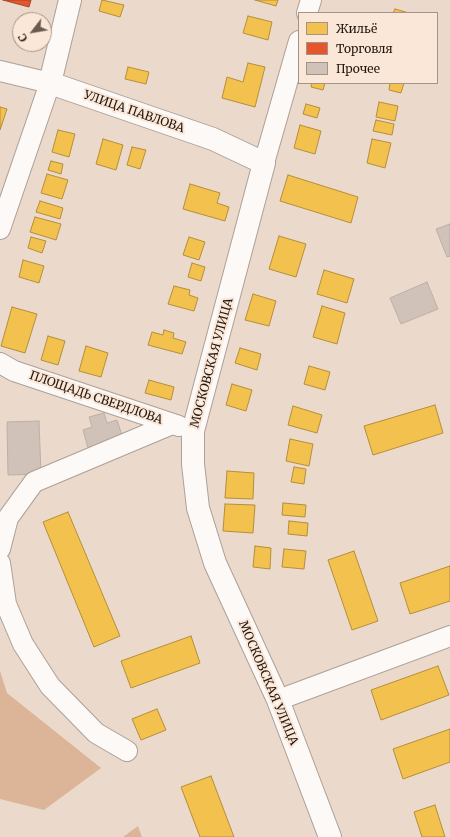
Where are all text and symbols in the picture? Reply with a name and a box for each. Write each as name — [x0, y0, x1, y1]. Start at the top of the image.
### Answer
north arrow — [12, 12, 52, 52]
legend — [298, 12, 438, 84]
text: Жильё — [336, 21, 377, 36]
text: С — [15, 31, 30, 44]
text: Торговля — [336, 41, 393, 56]
text: Прочее — [336, 61, 380, 76]
street label: УЛИЦА ПАВЛОВА — [82, 88, 186, 136]
street label: МОСКОВСКАЯ УЛИЦА — [188, 296, 236, 430]
street label: ПЛОЩАДЬ СВЕРДЛОВА — [28, 368, 164, 428]
street label: МОСКОВСКАЯ УЛИЦА — [235, 619, 301, 747]

